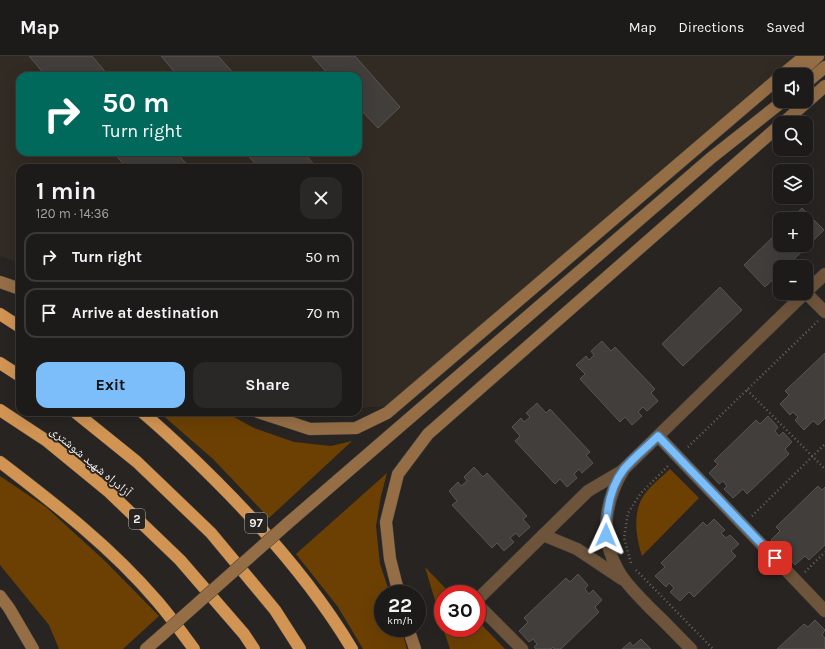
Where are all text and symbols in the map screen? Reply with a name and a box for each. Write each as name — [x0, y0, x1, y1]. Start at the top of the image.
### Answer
text: Map — [20, 17, 59, 39]
text: Map — [629, 19, 657, 36]
text: Directions — [679, 19, 744, 36]
text: Saved — [766, 19, 805, 36]
map controls — [773, 68, 813, 300]
button: sound — [773, 68, 813, 108]
text: 50 m — [102, 86, 170, 119]
icon: right — [36, 88, 88, 140]
button: search — [773, 116, 813, 156]
text: Turn right — [102, 120, 182, 142]
button: layers — [773, 164, 813, 204]
text: 1 min — [36, 177, 96, 205]
button: close — [300, 177, 342, 219]
text: 120 m · 14:36 — [36, 206, 109, 221]
button: + — [773, 212, 813, 252]
icon: right — [38, 246, 60, 268]
text: Turn right — [72, 248, 142, 266]
text: 50 m — [305, 248, 340, 266]
button: − — [773, 260, 813, 300]
icon: arrive — [38, 302, 60, 324]
text: Arrive at destination — [72, 304, 219, 322]
text: 70 m — [306, 304, 340, 322]
button: Exit — [36, 362, 185, 408]
button: Share — [193, 362, 342, 408]
street label: آزادراه شهید شوشتری — [47, 423, 135, 501]
road number: 2 — [129, 509, 145, 529]
road number: 97 — [245, 513, 267, 533]
position arrow — [585, 514, 627, 556]
pin — [758, 541, 792, 575]
icon: arrive — [764, 547, 786, 569]
speed limit sign: 30 — [434, 585, 486, 637]
text: 22 — [388, 594, 412, 617]
text: km/h — [387, 615, 413, 627]

